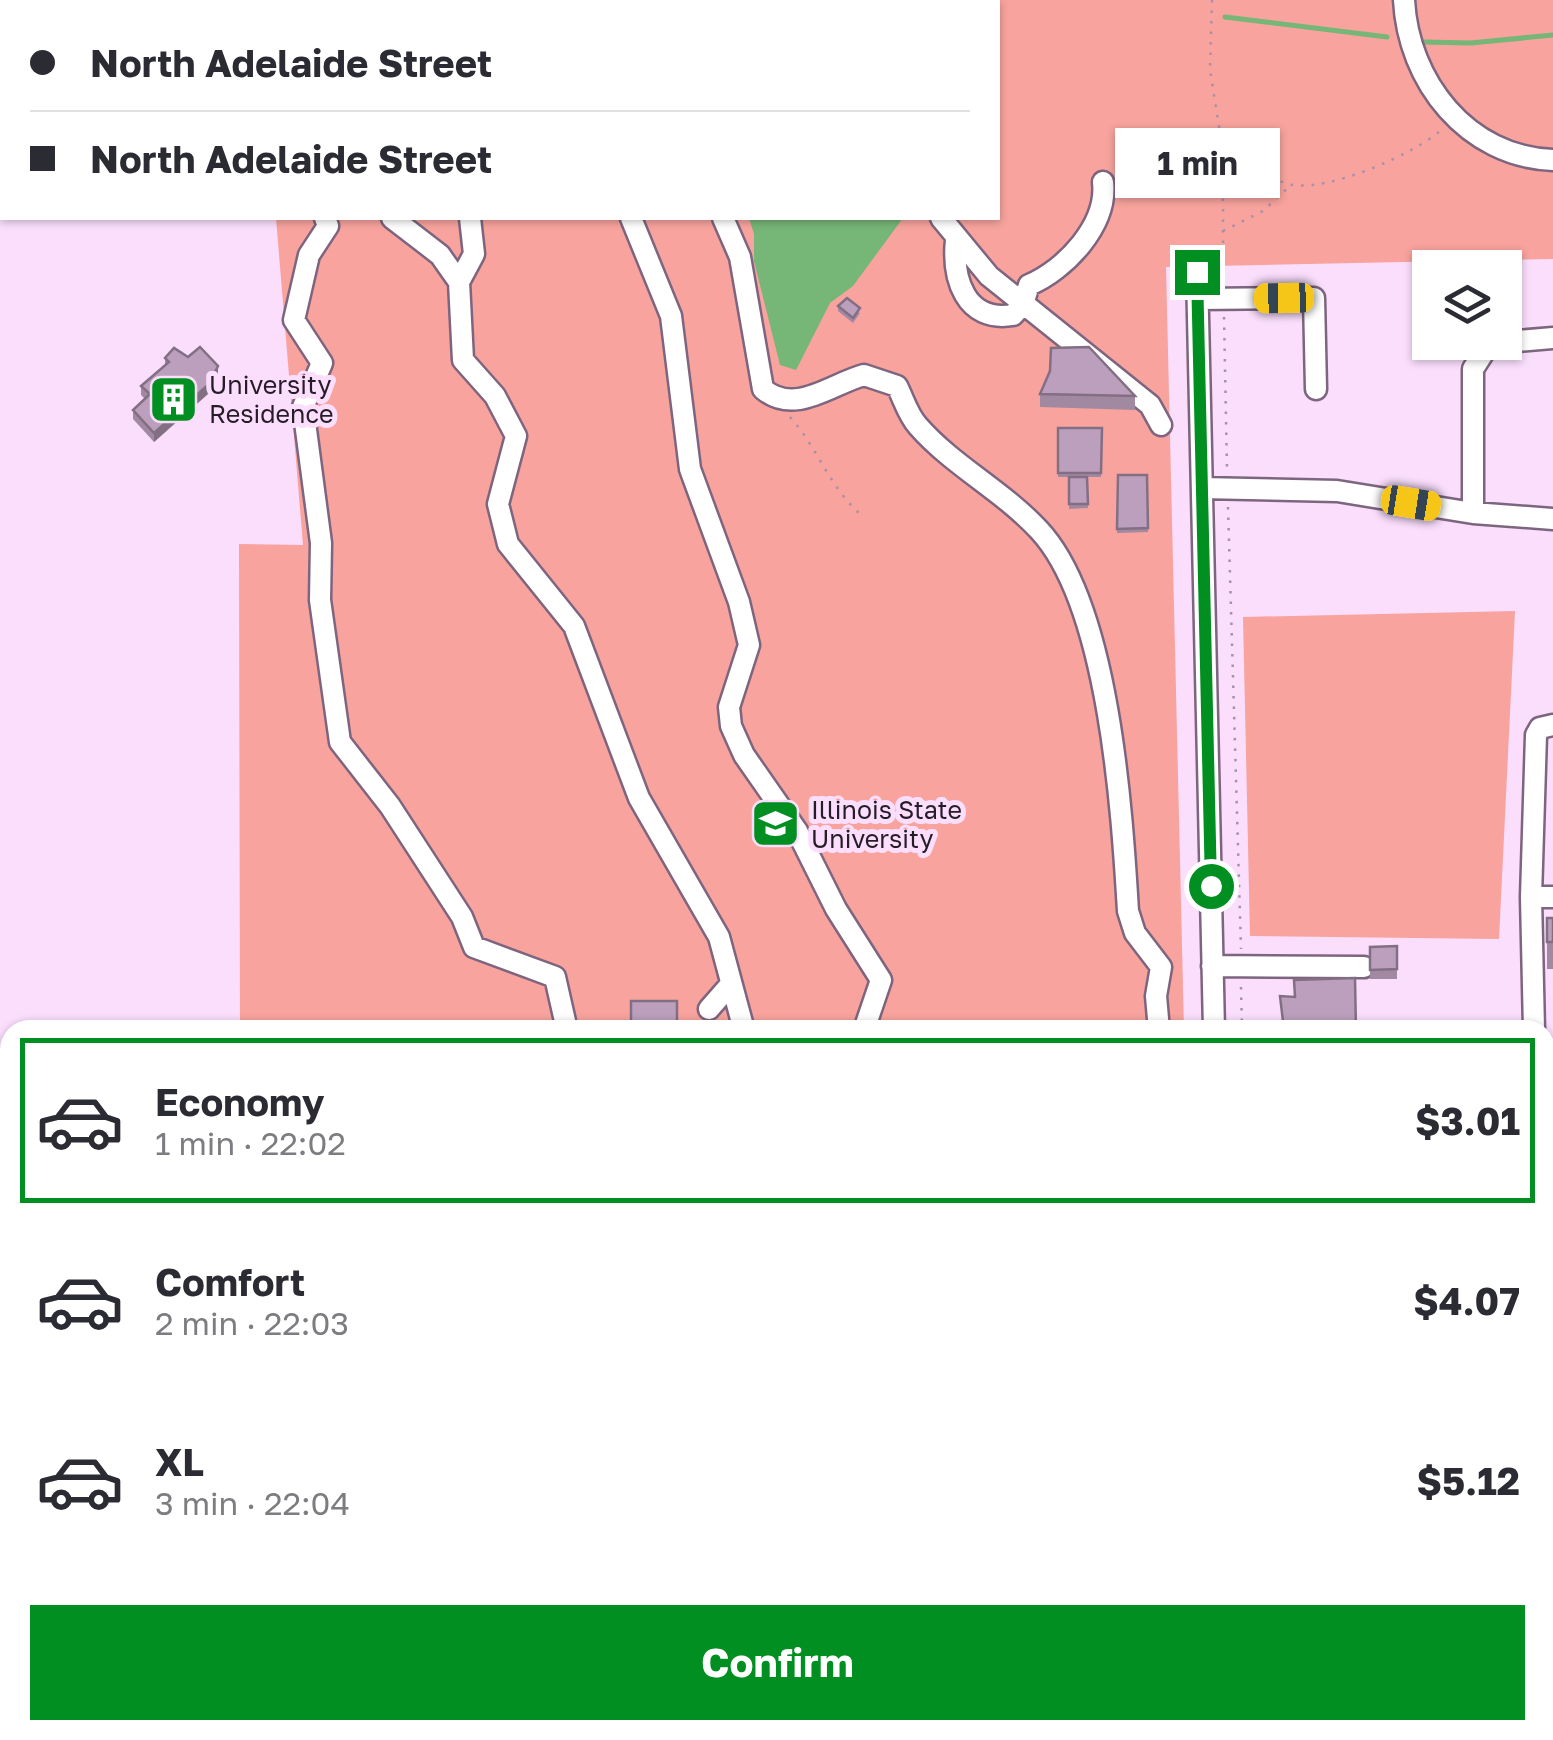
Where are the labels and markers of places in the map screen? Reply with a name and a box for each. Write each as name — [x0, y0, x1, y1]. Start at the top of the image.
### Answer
place label: University Residence — [209, 369, 334, 429]
building icon: University Residence — [148, 373, 200, 425]
place label: Illinois State University — [811, 794, 962, 854]
school or university icon: Illinois State University — [750, 798, 802, 850]

